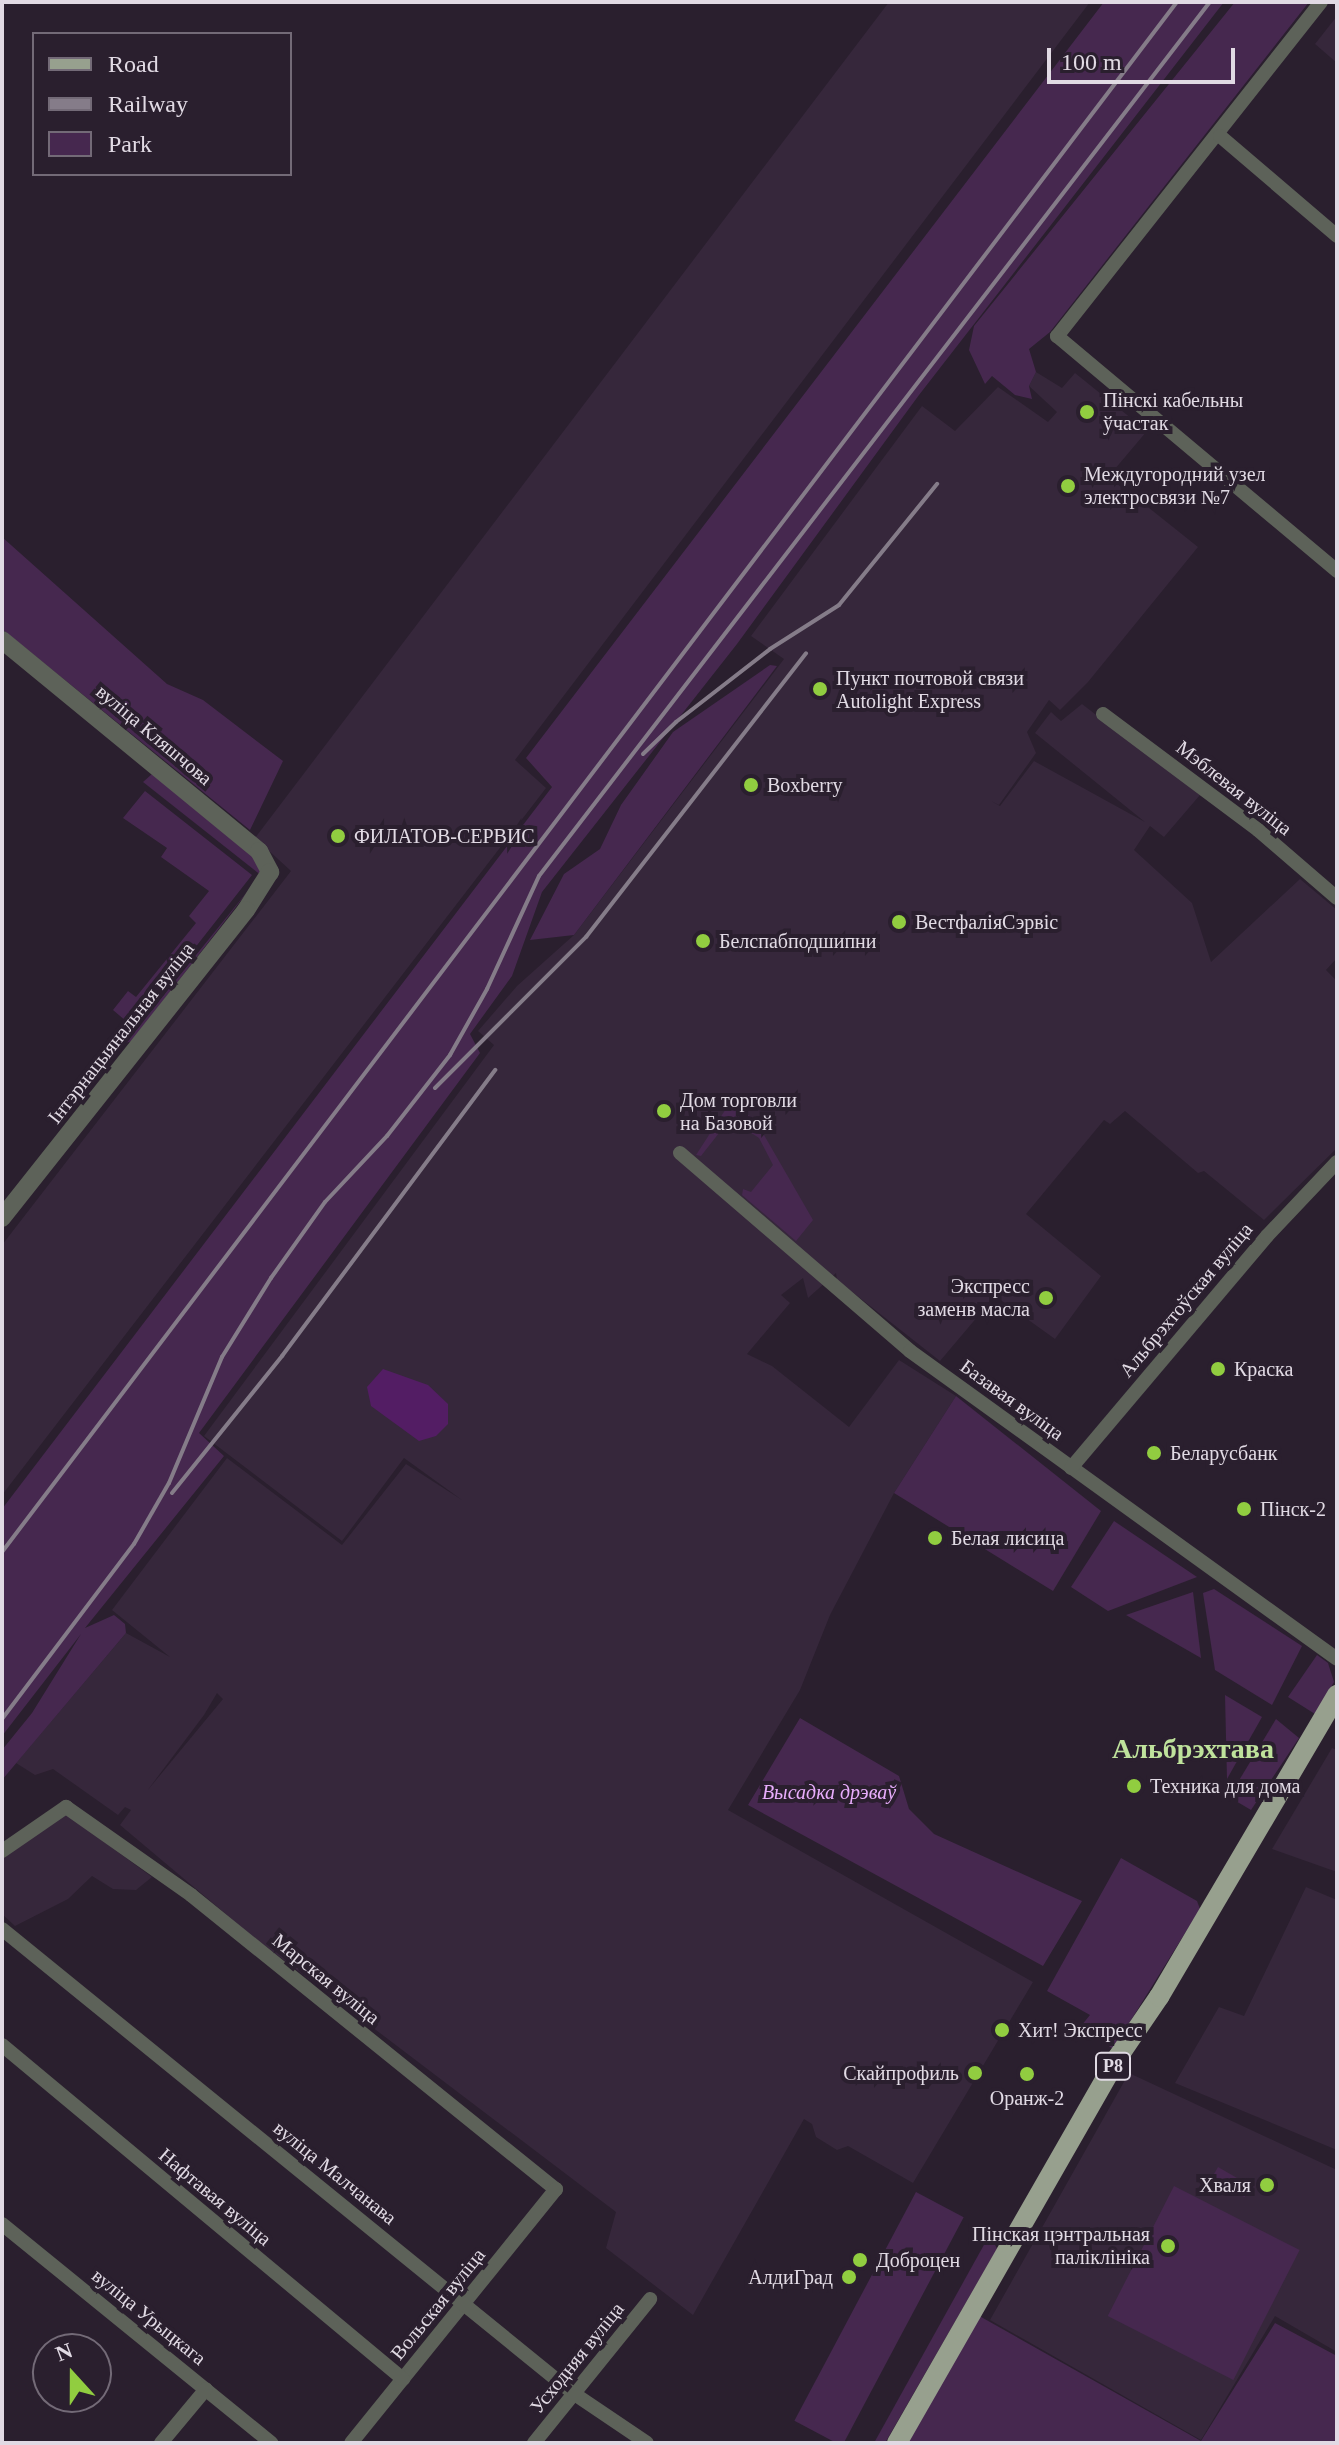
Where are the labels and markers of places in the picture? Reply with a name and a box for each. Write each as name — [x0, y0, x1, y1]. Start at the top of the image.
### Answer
place label: Пінскі кабельны ўчастак — [1103, 388, 1243, 435]
marker: Пінскі кабельны ўчастак — [1078, 403, 1096, 421]
place label: Междугородний узел электросвязи №7 — [1084, 462, 1266, 509]
marker: Междугородний узел электросвязи №7 — [1059, 477, 1077, 495]
place label: Пункт почтовой связи Autolight Express — [836, 666, 1024, 713]
marker: Пункт почтовой связи Autolight Express — [811, 680, 829, 698]
place label: Boxberry — [767, 773, 843, 797]
marker: Boxberry — [742, 776, 760, 794]
place label: ФИЛАТОВ-СЕРВИС — [354, 824, 535, 848]
marker: ФИЛАТОВ-СЕРВИС — [329, 827, 347, 845]
place label: ВестфаліяСэрвіс — [915, 910, 1058, 934]
marker: ВестфаліяСэрвіс — [890, 913, 908, 931]
place label: Белспабподшипни — [719, 929, 876, 953]
marker: Белспабподшипни — [694, 932, 712, 950]
place label: Дом торговли на Базовой — [680, 1088, 797, 1135]
marker: Дом торговли на Базовой — [655, 1102, 673, 1120]
place label: Экспресс заменв масла — [917, 1274, 1030, 1321]
marker: Экспресс заменв масла — [1037, 1289, 1055, 1307]
place label: Краска — [1234, 1357, 1293, 1381]
marker: Краска — [1209, 1360, 1227, 1378]
place label: Беларусбанк — [1170, 1441, 1278, 1465]
marker: Беларусбанк — [1145, 1444, 1163, 1462]
place label: Пінск-2 — [1260, 1497, 1326, 1521]
marker: Пінск-2 — [1235, 1500, 1253, 1518]
place label: Белая лисица — [951, 1526, 1064, 1550]
marker: Белая лисица — [926, 1529, 944, 1547]
place label: Техника для дома — [1150, 1774, 1300, 1798]
marker: Техника для дома — [1125, 1777, 1143, 1795]
place label: Хит! Экспресс — [1018, 2018, 1143, 2042]
marker: Хит! Экспресс — [993, 2021, 1011, 2039]
place label: Скайпрофиль — [843, 2061, 959, 2085]
marker: Скайпрофиль — [966, 2064, 984, 2082]
marker: Оранж-2 — [1018, 2065, 1036, 2083]
place label: Оранж-2 — [990, 2086, 1064, 2110]
place label: Хваля — [1199, 2173, 1251, 2197]
marker: Хваля — [1258, 2176, 1276, 2194]
place label: Пінская цэнтральная паліклініка — [972, 2222, 1150, 2269]
marker: Пінская цэнтральная паліклініка — [1157, 2235, 1179, 2257]
place label: Доброцен — [876, 2248, 960, 2272]
marker: Доброцен — [851, 2251, 869, 2269]
place label: АлдиГрад — [748, 2265, 833, 2289]
marker: АлдиГрад — [840, 2268, 858, 2286]

